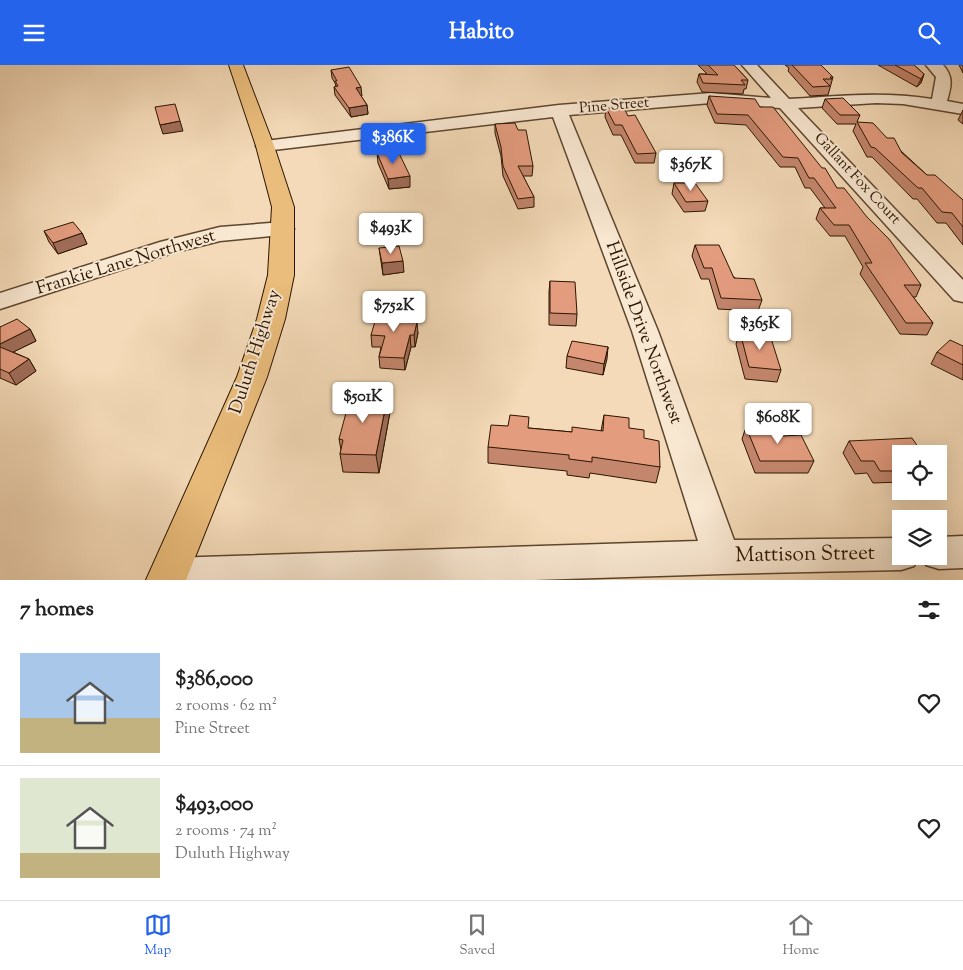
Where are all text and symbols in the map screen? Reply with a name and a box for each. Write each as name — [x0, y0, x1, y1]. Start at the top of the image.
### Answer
text: Habito — [449, 17, 514, 49]
icon: menu — [20, 19, 48, 47]
icon: search — [915, 19, 943, 47]
street label: Pine Street — [578, 92, 650, 120]
pin: $386K — [358, 123, 428, 165]
text: $386K — [372, 127, 414, 150]
street label: Gallant Fox Court — [809, 129, 905, 229]
pin: $367K — [656, 149, 726, 192]
text: $367K — [670, 154, 712, 177]
pin: $493K — [356, 213, 426, 255]
text: $493K — [370, 217, 412, 240]
street label: Frankie Lane Northwest — [33, 223, 219, 303]
street label: Hillside Drive Northwest — [598, 238, 688, 428]
street label: Duluth Highway — [224, 286, 288, 418]
pin: $752K — [359, 291, 429, 333]
text: $752K — [373, 295, 415, 318]
pin: $365K — [725, 309, 795, 351]
text: $365K — [740, 313, 780, 336]
pin: $501K — [328, 381, 398, 424]
text: $501K — [343, 386, 383, 409]
pin: $608K — [743, 403, 813, 445]
text: $608K — [756, 407, 800, 430]
map controls — [892, 445, 947, 565]
button: locate — [892, 445, 947, 500]
button: layers — [892, 510, 947, 565]
street label: Mattison Street — [735, 539, 875, 571]
text: 7 homes — [20, 595, 94, 625]
icon: filters — [915, 596, 943, 624]
text: $386,000 — [175, 665, 253, 695]
icon: home — [60, 673, 120, 733]
icon: heart — [915, 689, 943, 717]
text: 2 rooms · 62 m² — [175, 695, 277, 718]
text: Pine Street — [175, 718, 250, 741]
text: $493,000 — [175, 790, 253, 820]
icon: home — [60, 798, 120, 858]
icon: heart — [915, 814, 943, 842]
text: 2 rooms · 74 m² — [175, 820, 277, 843]
text: Duluth Highway — [175, 843, 290, 866]
tab: Map — [144, 911, 172, 961]
tab: Saved — [459, 911, 495, 961]
tab: Home — [783, 911, 819, 961]

